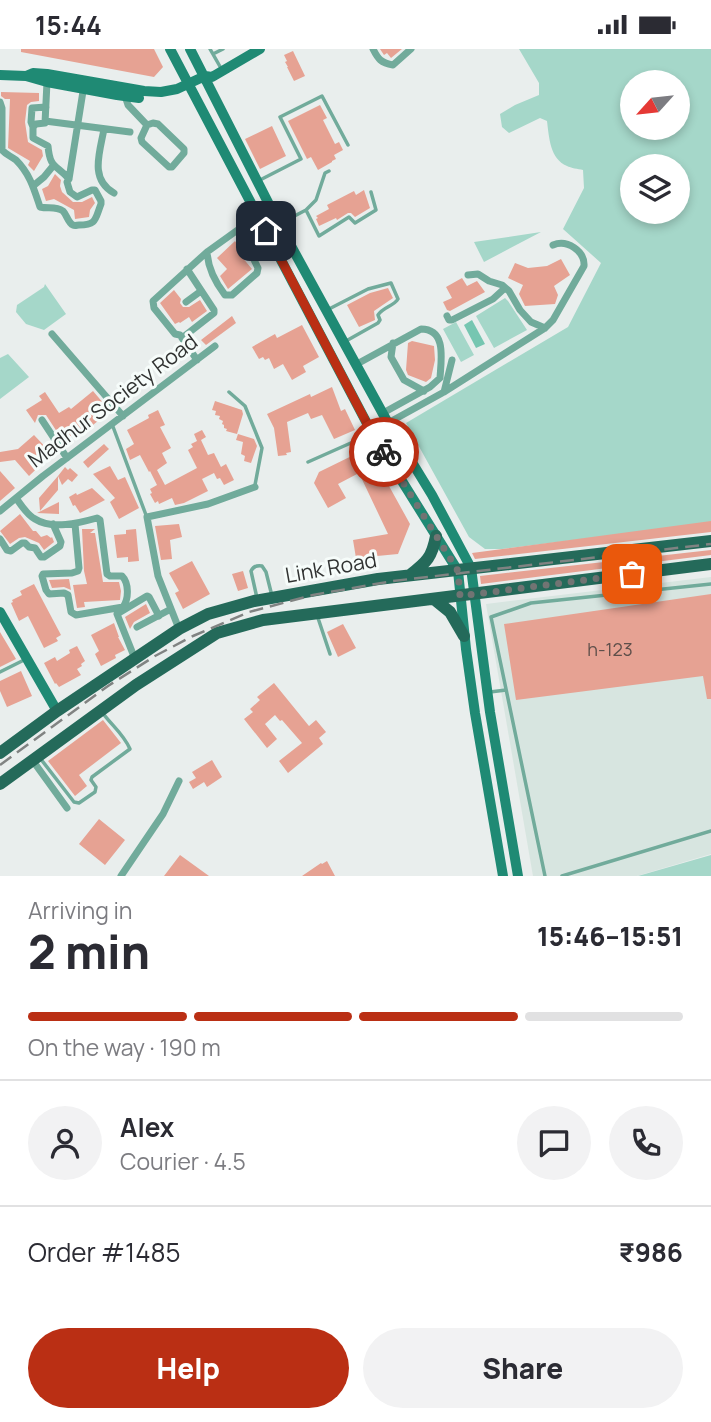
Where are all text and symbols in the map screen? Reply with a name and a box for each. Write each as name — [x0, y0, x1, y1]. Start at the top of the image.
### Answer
text: 15:44 — [35, 7, 102, 43]
north arrow — [620, 70, 690, 140]
map controls — [620, 70, 690, 224]
button: layers — [620, 154, 690, 224]
pin — [236, 201, 296, 261]
icon: home — [247, 212, 285, 250]
street label: Madhur Society Road — [22, 327, 203, 473]
courier — [349, 417, 419, 487]
icon: bike — [365, 433, 403, 471]
pin — [602, 544, 662, 604]
street label: Link Road — [283, 545, 379, 589]
icon: bag — [613, 555, 651, 593]
house number: h-123 — [587, 637, 633, 661]
text: Arriving in — [28, 894, 133, 926]
text: 15:46–15:51 — [537, 918, 683, 954]
text: 2 min — [28, 920, 150, 983]
text: On the way · 190 m — [28, 1031, 221, 1063]
button: person — [28, 1106, 102, 1180]
button: chat — [517, 1106, 591, 1180]
button: phone — [609, 1106, 683, 1180]
text: Alex — [120, 1109, 174, 1145]
text: Courier · 4.5 — [120, 1145, 246, 1177]
text: Order #1485 — [28, 1234, 181, 1270]
text: ₹986 — [619, 1234, 683, 1270]
button: Help — [28, 1328, 349, 1408]
button: Share — [363, 1328, 683, 1408]

